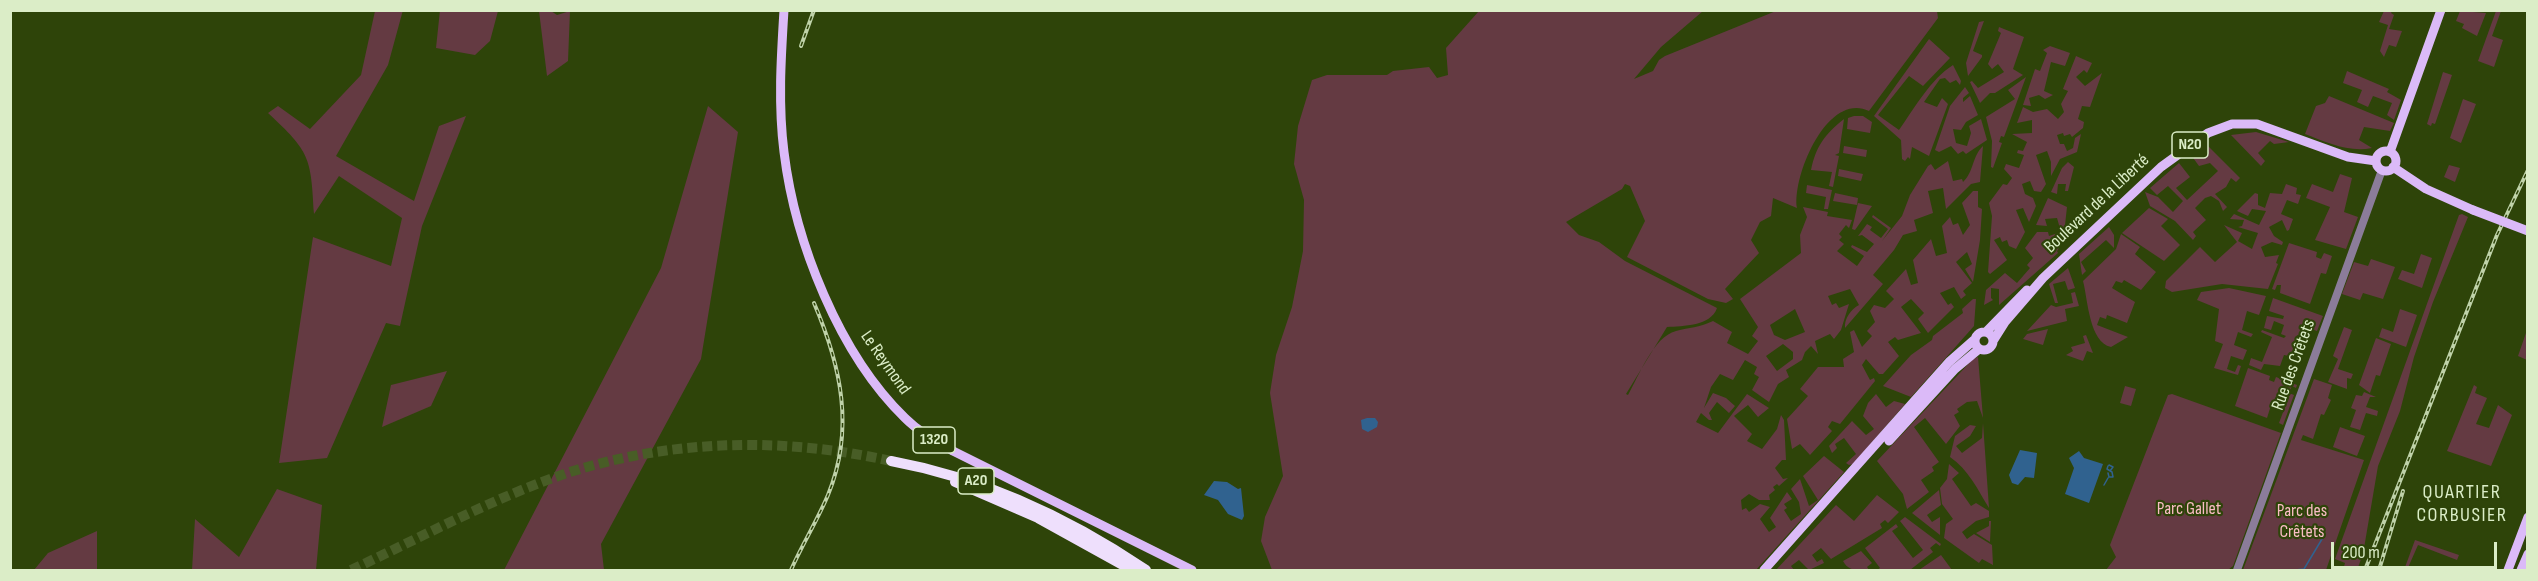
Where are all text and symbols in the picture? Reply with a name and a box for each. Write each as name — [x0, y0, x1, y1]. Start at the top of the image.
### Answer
road number: N20 — [2172, 132, 2208, 158]
street label: Boulevard de la Liberté — [2040, 150, 2154, 258]
street label: Rue des Crêtets — [2268, 317, 2320, 413]
street label: Le Reymond — [855, 327, 915, 399]
road number: 1320 — [913, 427, 955, 453]
road number: A20 — [958, 468, 994, 494]
district label: QUARTIER CORBUSIER — [2416, 481, 2508, 528]
park label: Parc Gallet — [2157, 498, 2221, 520]
park label: Parc des Crêtets — [2277, 500, 2327, 542]
scale bar — [2334, 530, 2500, 568]
text: 200 m — [2342, 542, 2380, 563]

